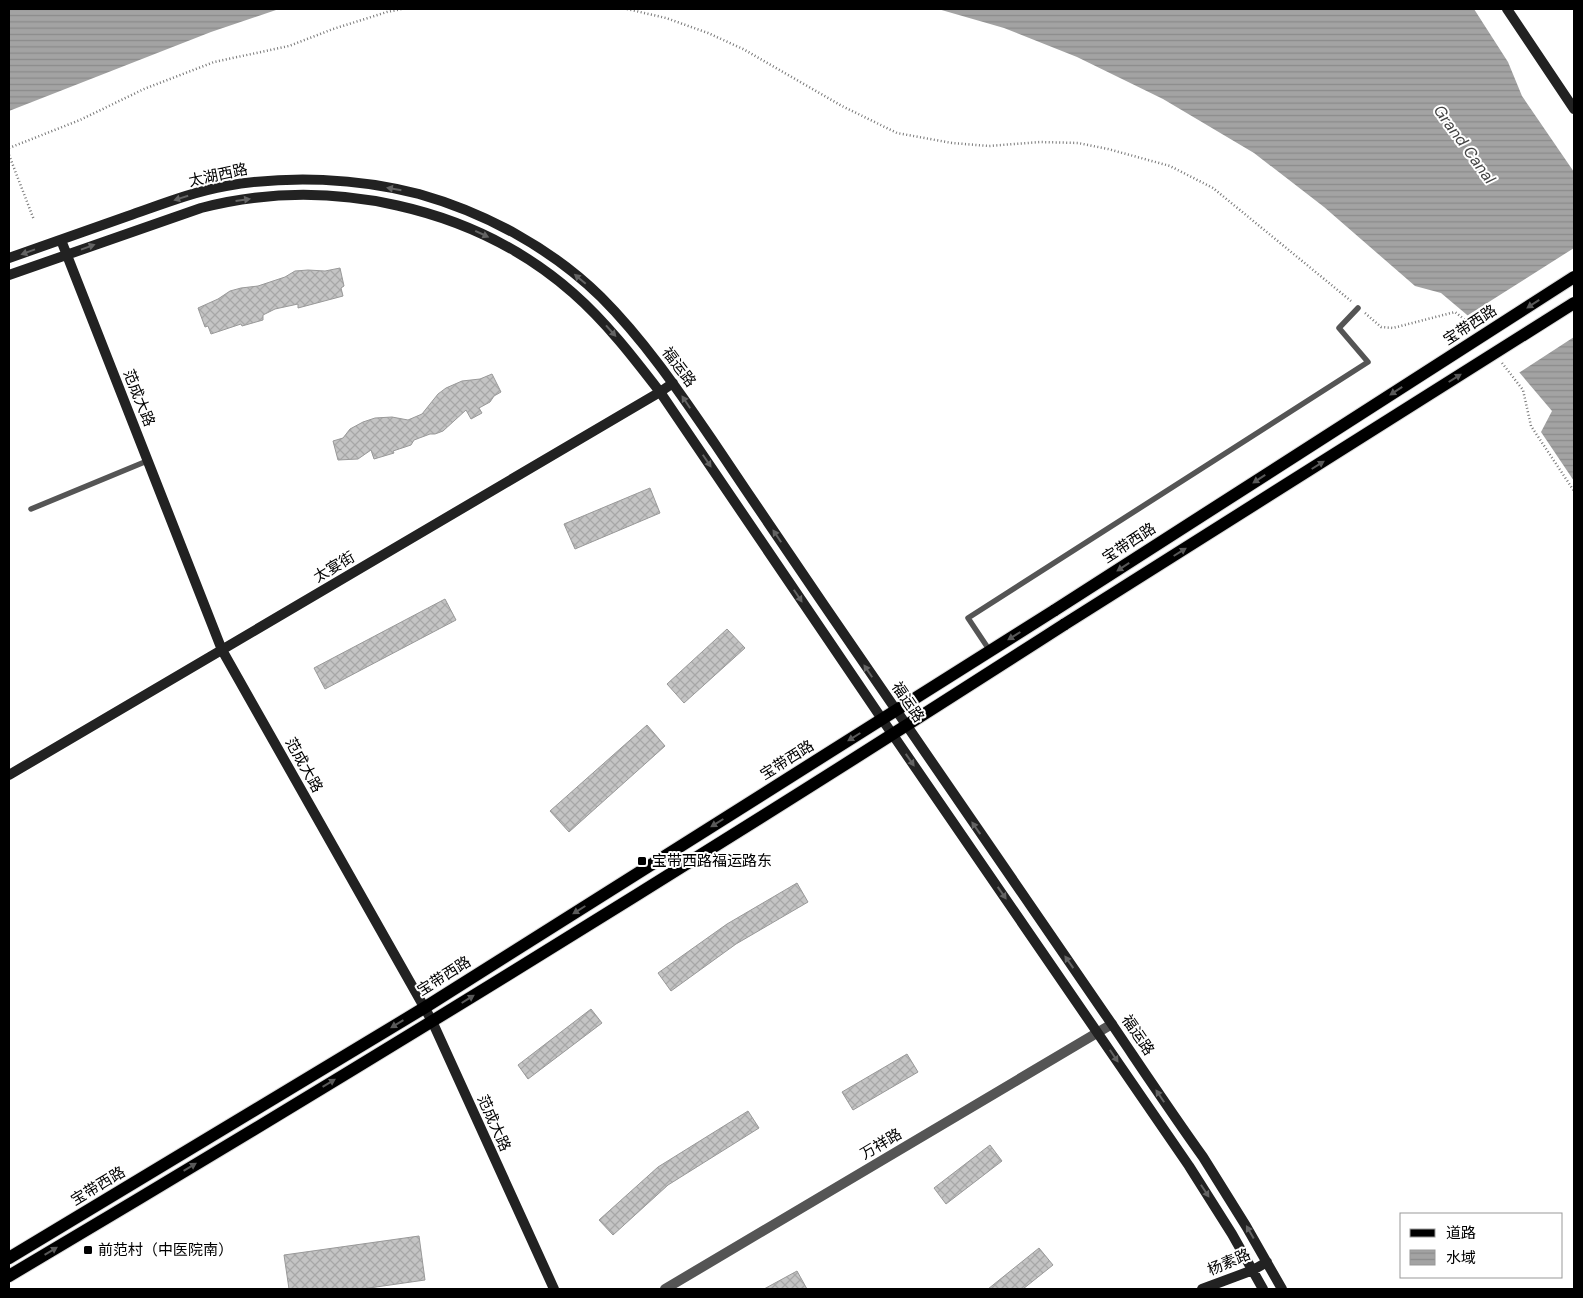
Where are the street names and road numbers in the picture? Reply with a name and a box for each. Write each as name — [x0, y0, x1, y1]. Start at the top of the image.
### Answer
street label: 太湖西路 — [187, 159, 249, 191]
street label: 宝带西路 — [1439, 300, 1501, 350]
street label: 福运路 — [657, 343, 701, 391]
street label: 范成大路 — [118, 366, 160, 430]
street label: 宝带西路 — [1098, 518, 1160, 568]
street label: 太宴街 — [310, 547, 358, 587]
street label: 福运路 — [887, 678, 929, 726]
street label: 范成大路 — [281, 734, 327, 796]
street label: 宝带西路 — [756, 736, 818, 784]
street label: 宝带西路 — [413, 952, 475, 1000]
street label: 福运路 — [1117, 1011, 1159, 1059]
street label: 范成大路 — [473, 1092, 515, 1154]
street label: 万祥路 — [857, 1124, 905, 1164]
street label: 宝带西路 — [67, 1162, 129, 1210]
street label: 杨素路 — [1204, 1244, 1254, 1280]

